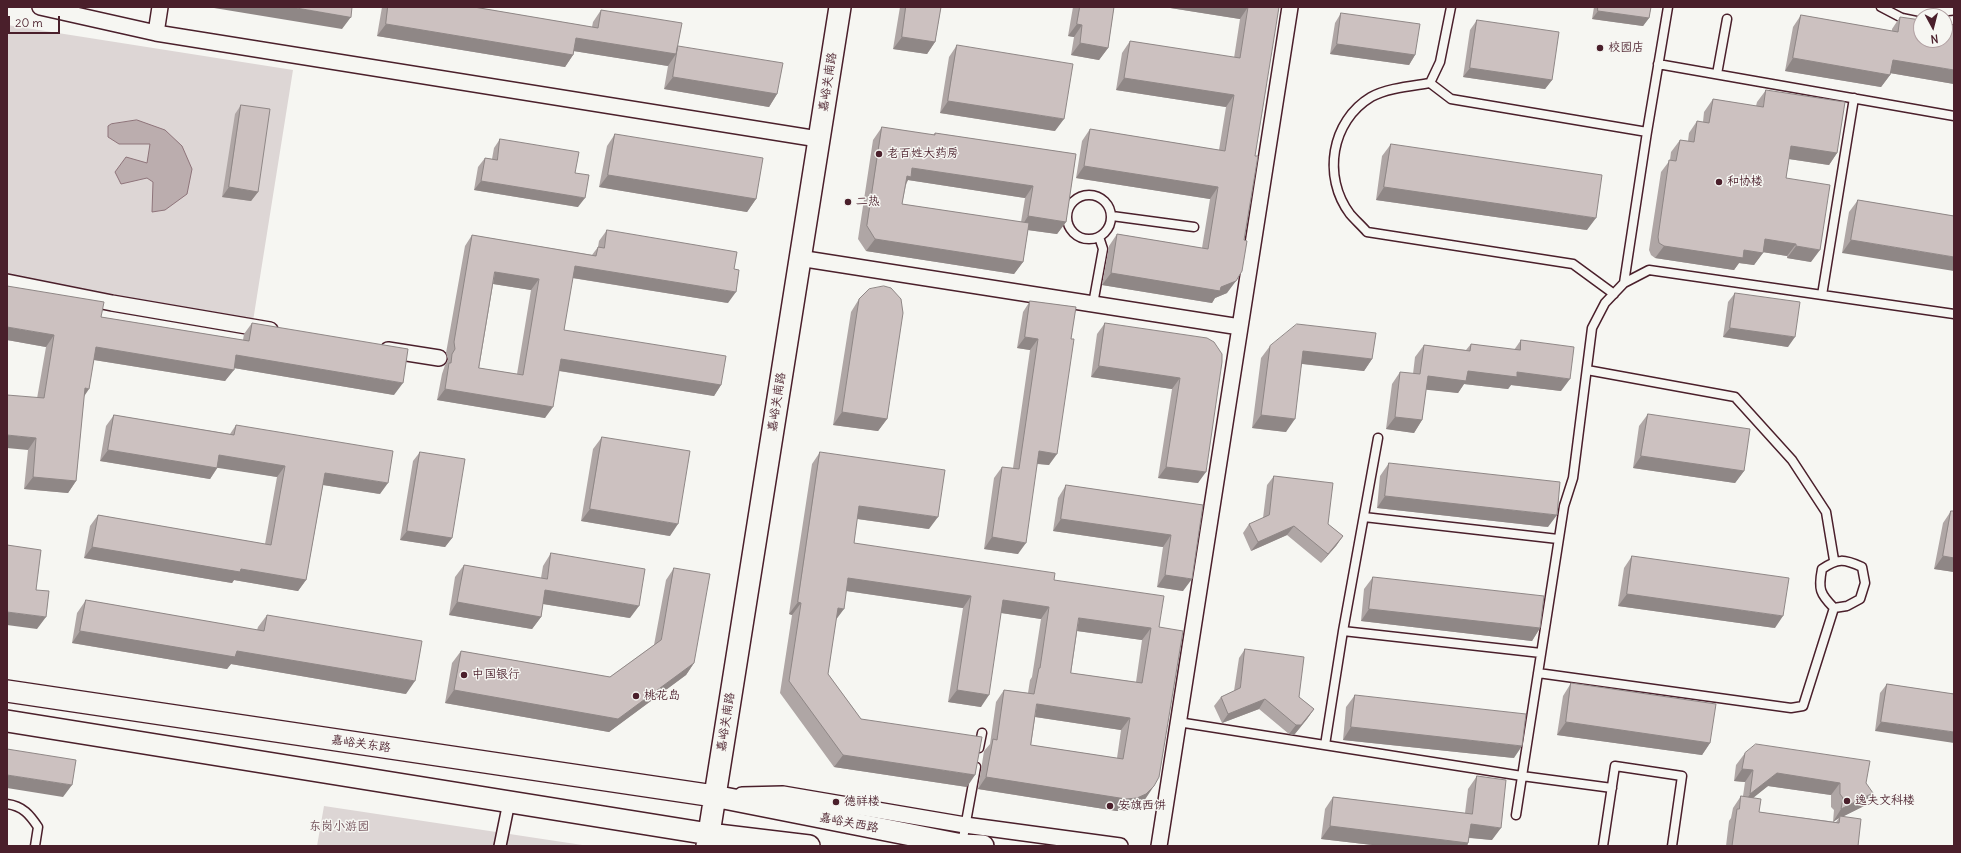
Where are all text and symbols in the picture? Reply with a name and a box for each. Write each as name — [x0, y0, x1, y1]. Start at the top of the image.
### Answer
scale bar — [10, 8, 62, 34]
north arrow — [1913, 8, 1953, 48]
text: 20 m — [15, 15, 43, 30]
text: N — [1930, 32, 1939, 46]
place label: 校园店 — [1608, 41, 1644, 55]
marker: 校园店 — [1595, 43, 1605, 53]
street label: 嘉峪关南路 — [816, 51, 840, 113]
place label: 老百姓大药房 — [887, 147, 959, 161]
marker: 老百姓大药房 — [874, 149, 884, 159]
place label: 和协楼 — [1727, 175, 1763, 189]
marker: 和协楼 — [1714, 177, 1724, 187]
place label: 二热 — [856, 195, 880, 209]
marker: 二热 — [843, 197, 853, 207]
street label: 嘉峪关南路 — [765, 371, 789, 433]
place label: 中国银行 — [472, 668, 520, 682]
marker: 中国银行 — [459, 670, 469, 680]
place label: 桃花岛 — [644, 689, 680, 703]
marker: 桃花岛 — [631, 691, 641, 701]
street label: 嘉峪关南路 — [714, 691, 738, 753]
street label: 嘉峪关东路 — [330, 733, 392, 755]
place label: 逸夫文科楼 — [1855, 794, 1915, 808]
place label: 德祥楼 — [844, 795, 880, 809]
marker: 逸夫文科楼 — [1842, 796, 1852, 806]
marker: 德祥楼 — [831, 797, 841, 807]
place label: 安旗西饼 — [1118, 799, 1166, 813]
marker: 安旗西饼 — [1105, 801, 1115, 811]
street label: 嘉峪关西路 — [818, 810, 880, 836]
park label: 东岗小游园 — [309, 820, 369, 834]

